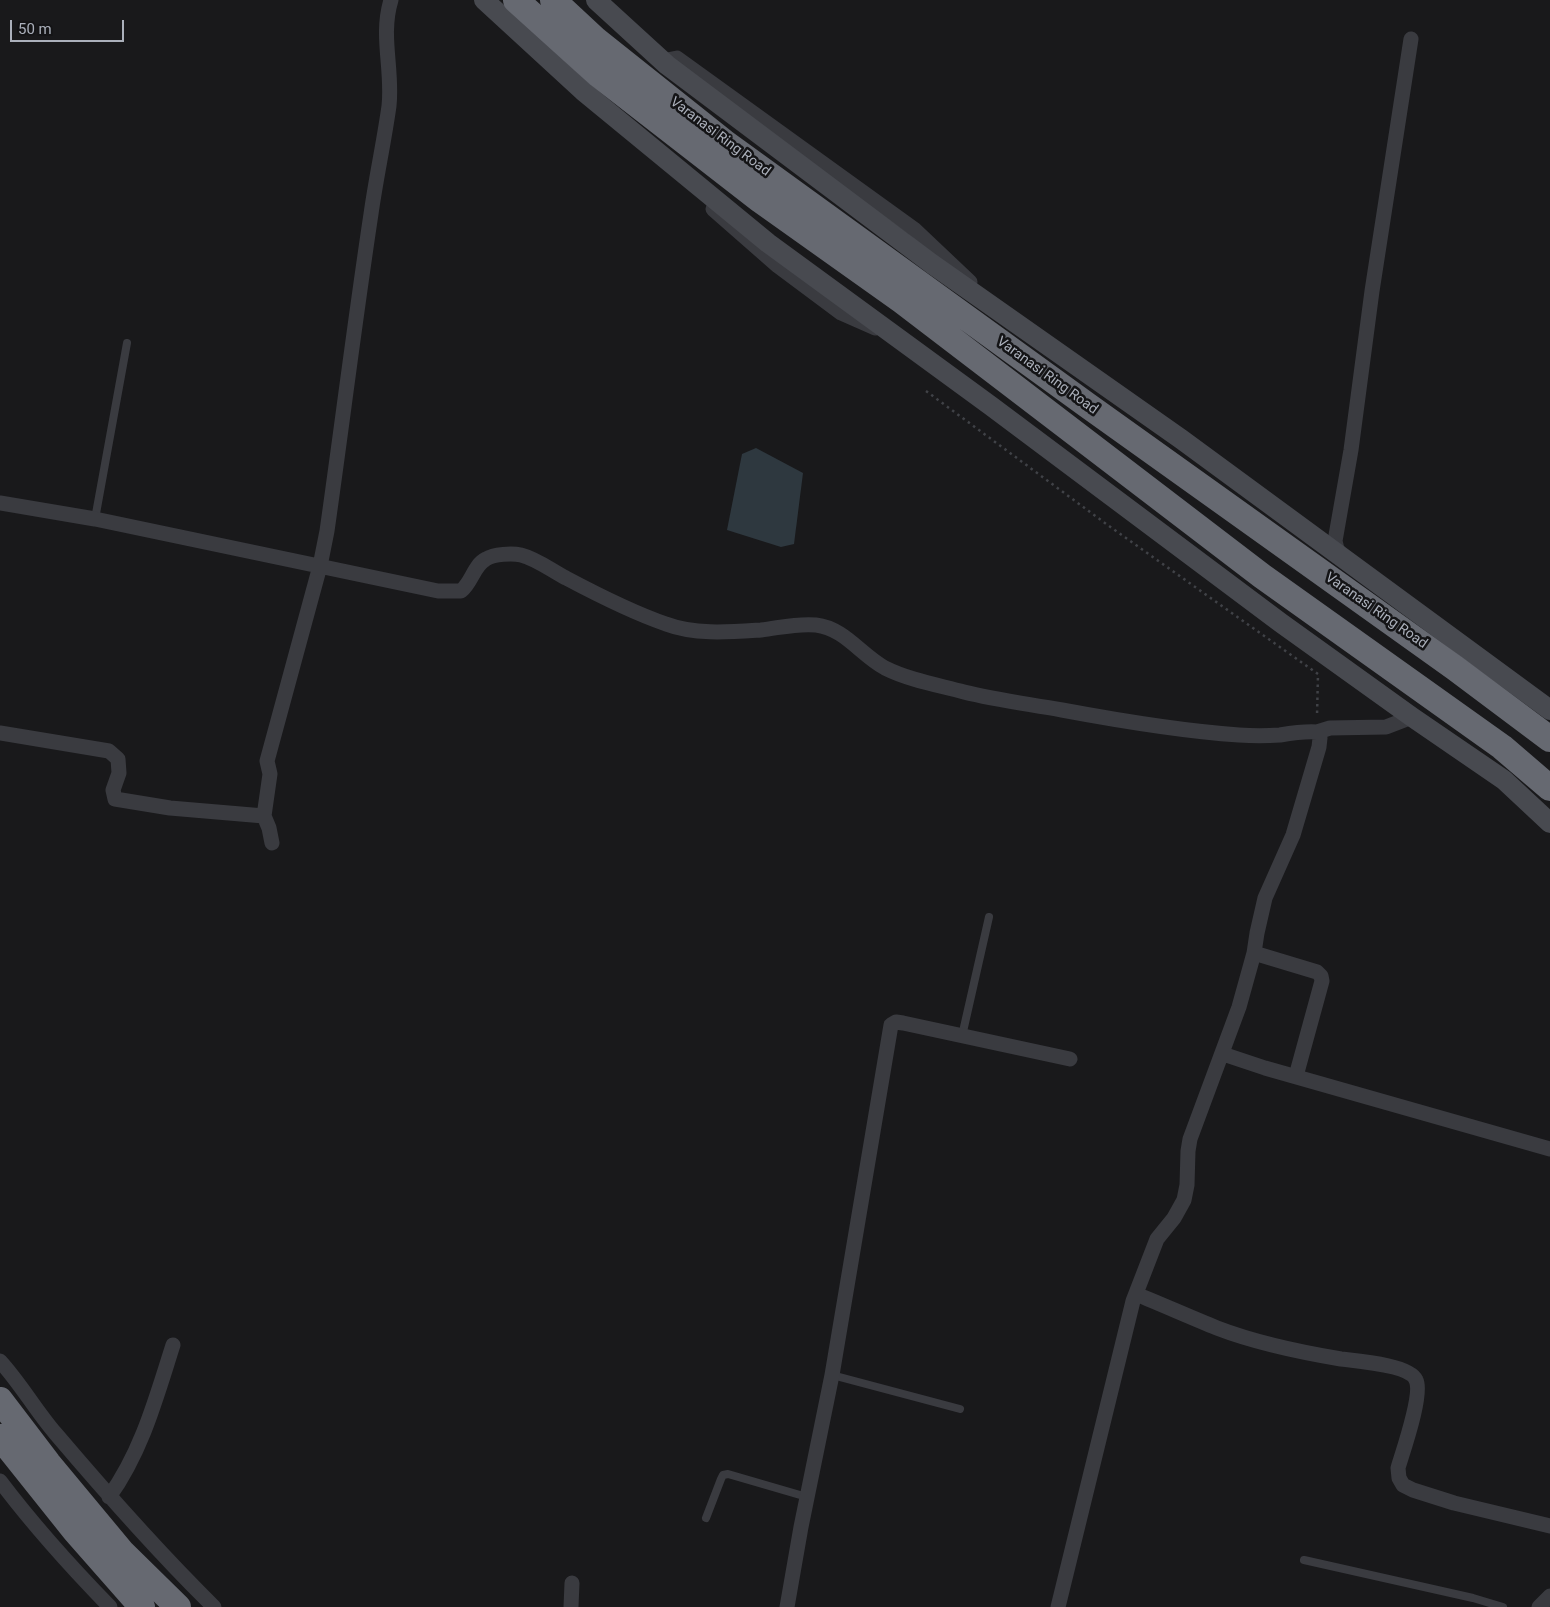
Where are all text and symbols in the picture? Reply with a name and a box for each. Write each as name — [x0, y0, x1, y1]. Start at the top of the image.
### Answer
scale bar — [12, 10, 126, 42]
text: 50 m — [18, 20, 52, 38]
street label: Varanasi Ring Road — [667, 94, 773, 180]
street label: Varanasi Ring Road — [993, 334, 1101, 418]
street label: Varanasi Ring Road — [1322, 569, 1430, 653]

